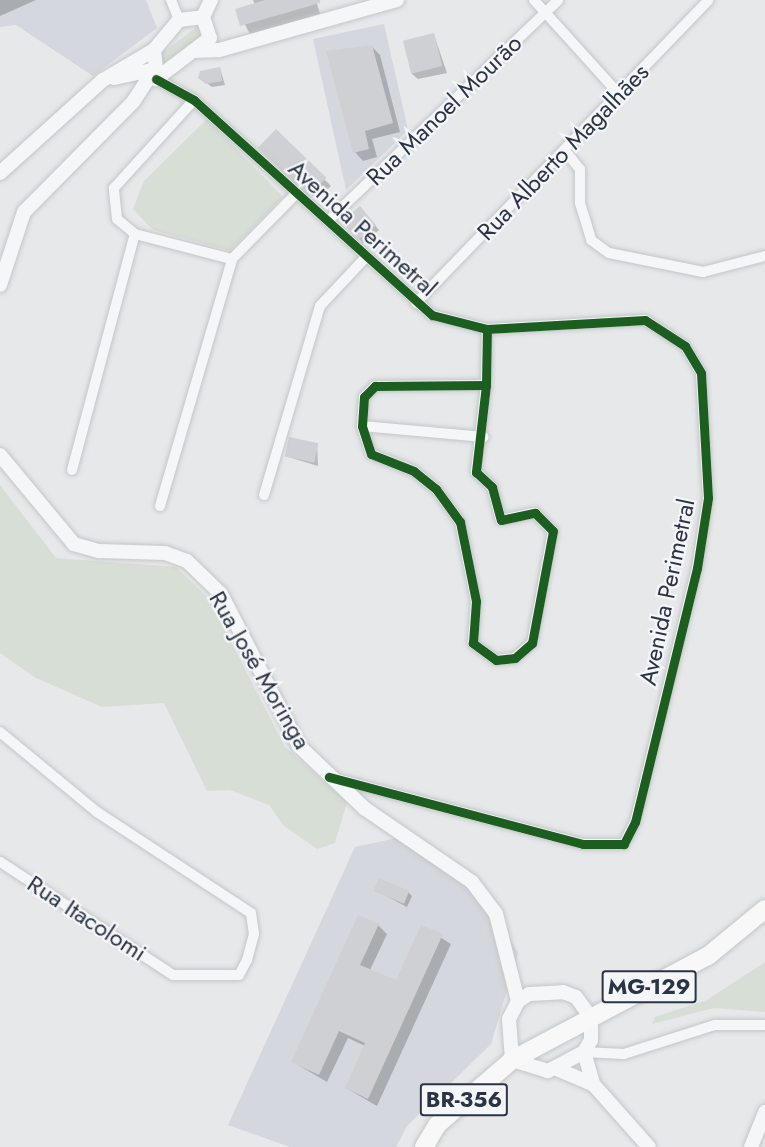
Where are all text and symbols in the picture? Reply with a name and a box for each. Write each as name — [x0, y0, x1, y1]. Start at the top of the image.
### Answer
street label: Rua Manoel Mourão — [360, 29, 528, 191]
street label: Rua Alberto Magalhães — [471, 58, 655, 246]
street label: Avenida Perimetral — [283, 154, 443, 302]
street label: Avenida Perimetral — [633, 496, 701, 688]
street label: Rua José Moringa — [203, 586, 317, 754]
street label: Rua Itacolomi — [22, 869, 152, 967]
road number: MG-129 — [601, 968, 697, 1006]
road number: BR-356 — [419, 1081, 509, 1119]

